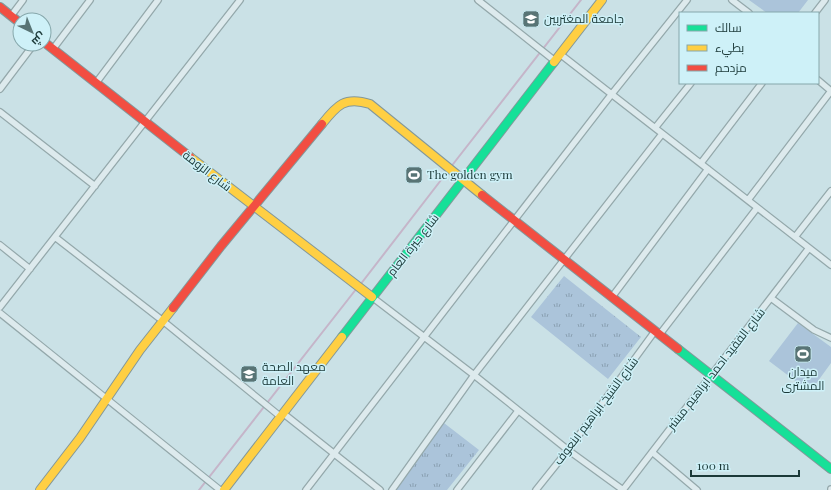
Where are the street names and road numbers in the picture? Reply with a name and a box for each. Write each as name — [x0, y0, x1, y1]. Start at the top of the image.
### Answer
street label: شارع الزومة — [179, 146, 235, 195]
street label: شارع جبرة العام — [383, 210, 443, 280]
street label: شارع الفقيد احمد ابراهيم مبشر — [662, 304, 769, 434]
street label: شارع الشيخ ابراهيم ابنعوف — [549, 353, 642, 468]

